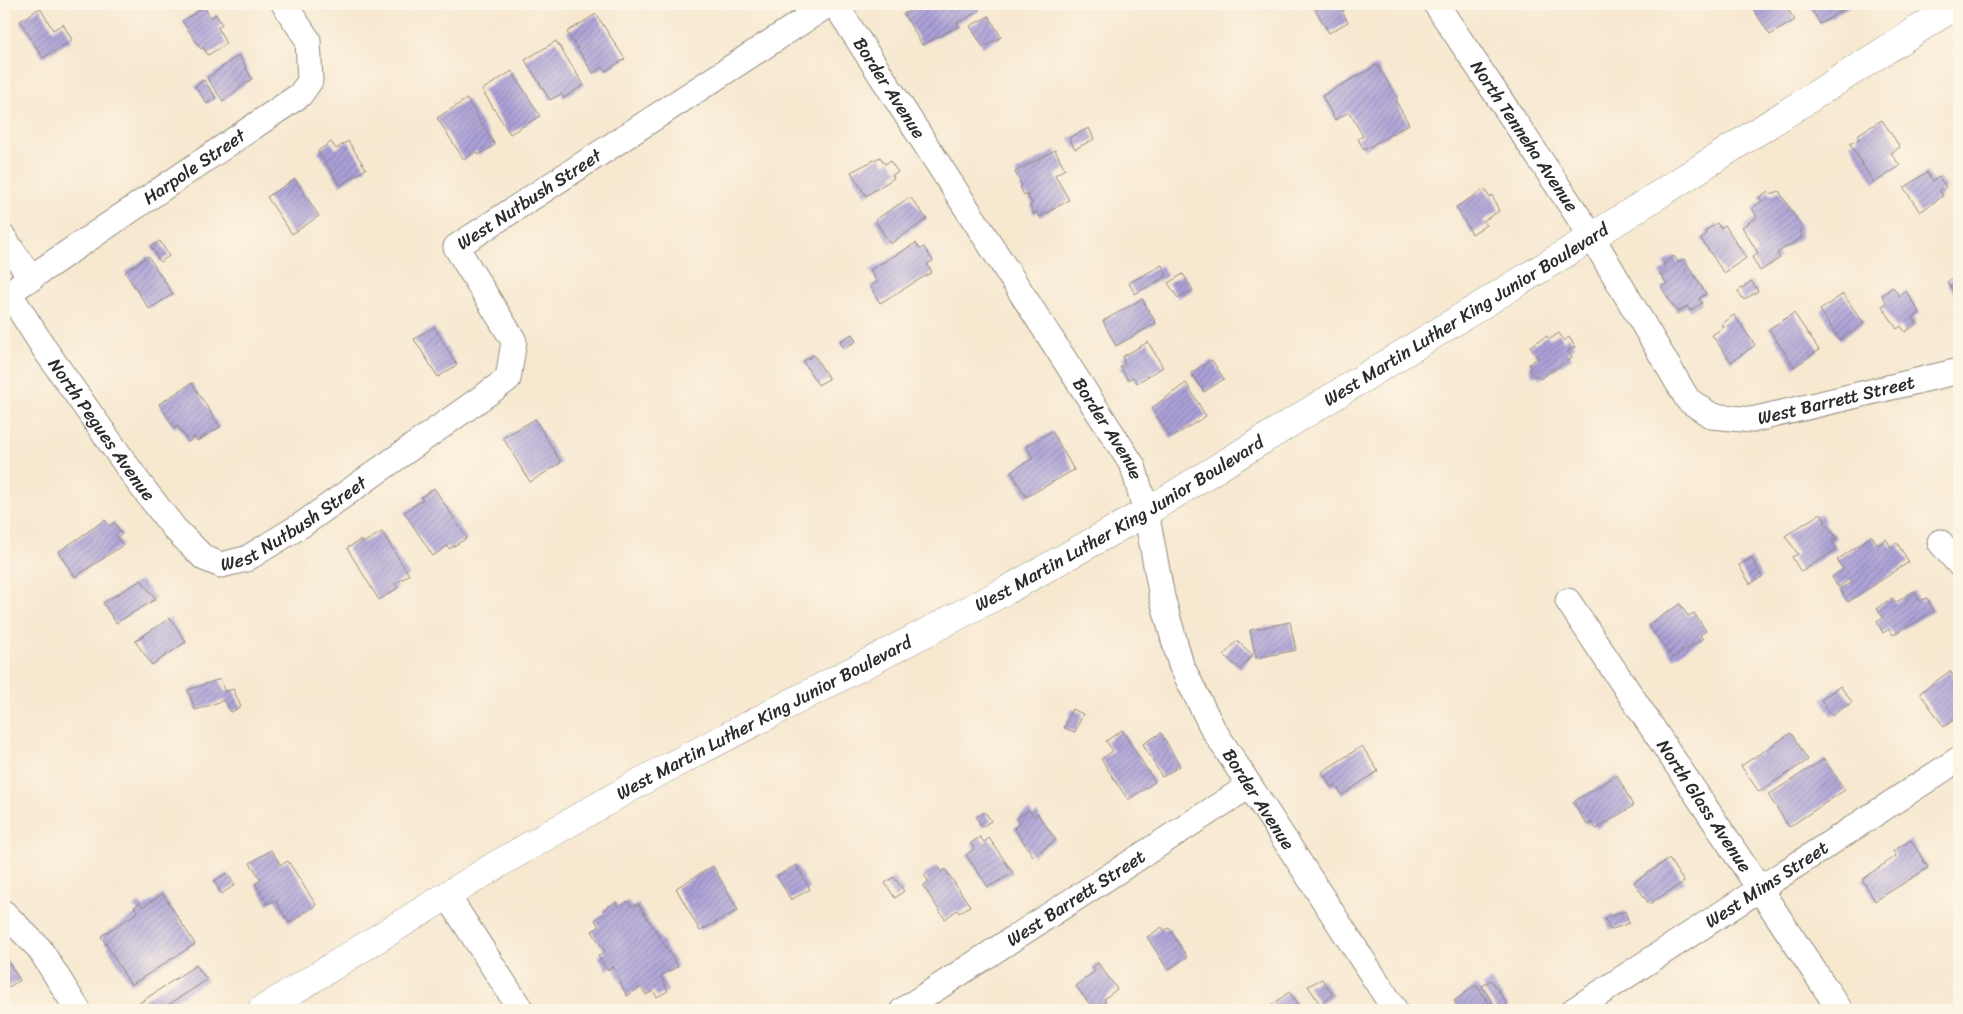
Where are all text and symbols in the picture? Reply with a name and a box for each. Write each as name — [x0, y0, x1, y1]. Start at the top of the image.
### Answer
street label: Border Avenue — [844, 31, 934, 146]
street label: North Tenneha Avenue — [1462, 53, 1587, 219]
street label: Harpole Street — [136, 120, 253, 213]
street label: West Nutbush Street — [450, 140, 609, 259]
street label: West Martin Luther King Junior Boulevard — [1317, 213, 1616, 415]
street label: North Pegues Avenue — [39, 351, 164, 508]
street label: West Barrett Street — [1754, 366, 1918, 434]
street label: Border Avenue — [1064, 371, 1152, 483]
street label: West Martin Luther King Junior Boulevard — [969, 426, 1272, 620]
street label: West Nutbush Street — [217, 467, 374, 581]
street label: West Martin Luther King Junior Boulevard — [610, 626, 919, 809]
street label: North Glass Avenue — [1648, 732, 1760, 879]
street label: Border Avenue — [1214, 742, 1304, 857]
street label: West Mims Street — [1698, 832, 1835, 937]
street label: West Barrett Street — [1000, 841, 1152, 955]

